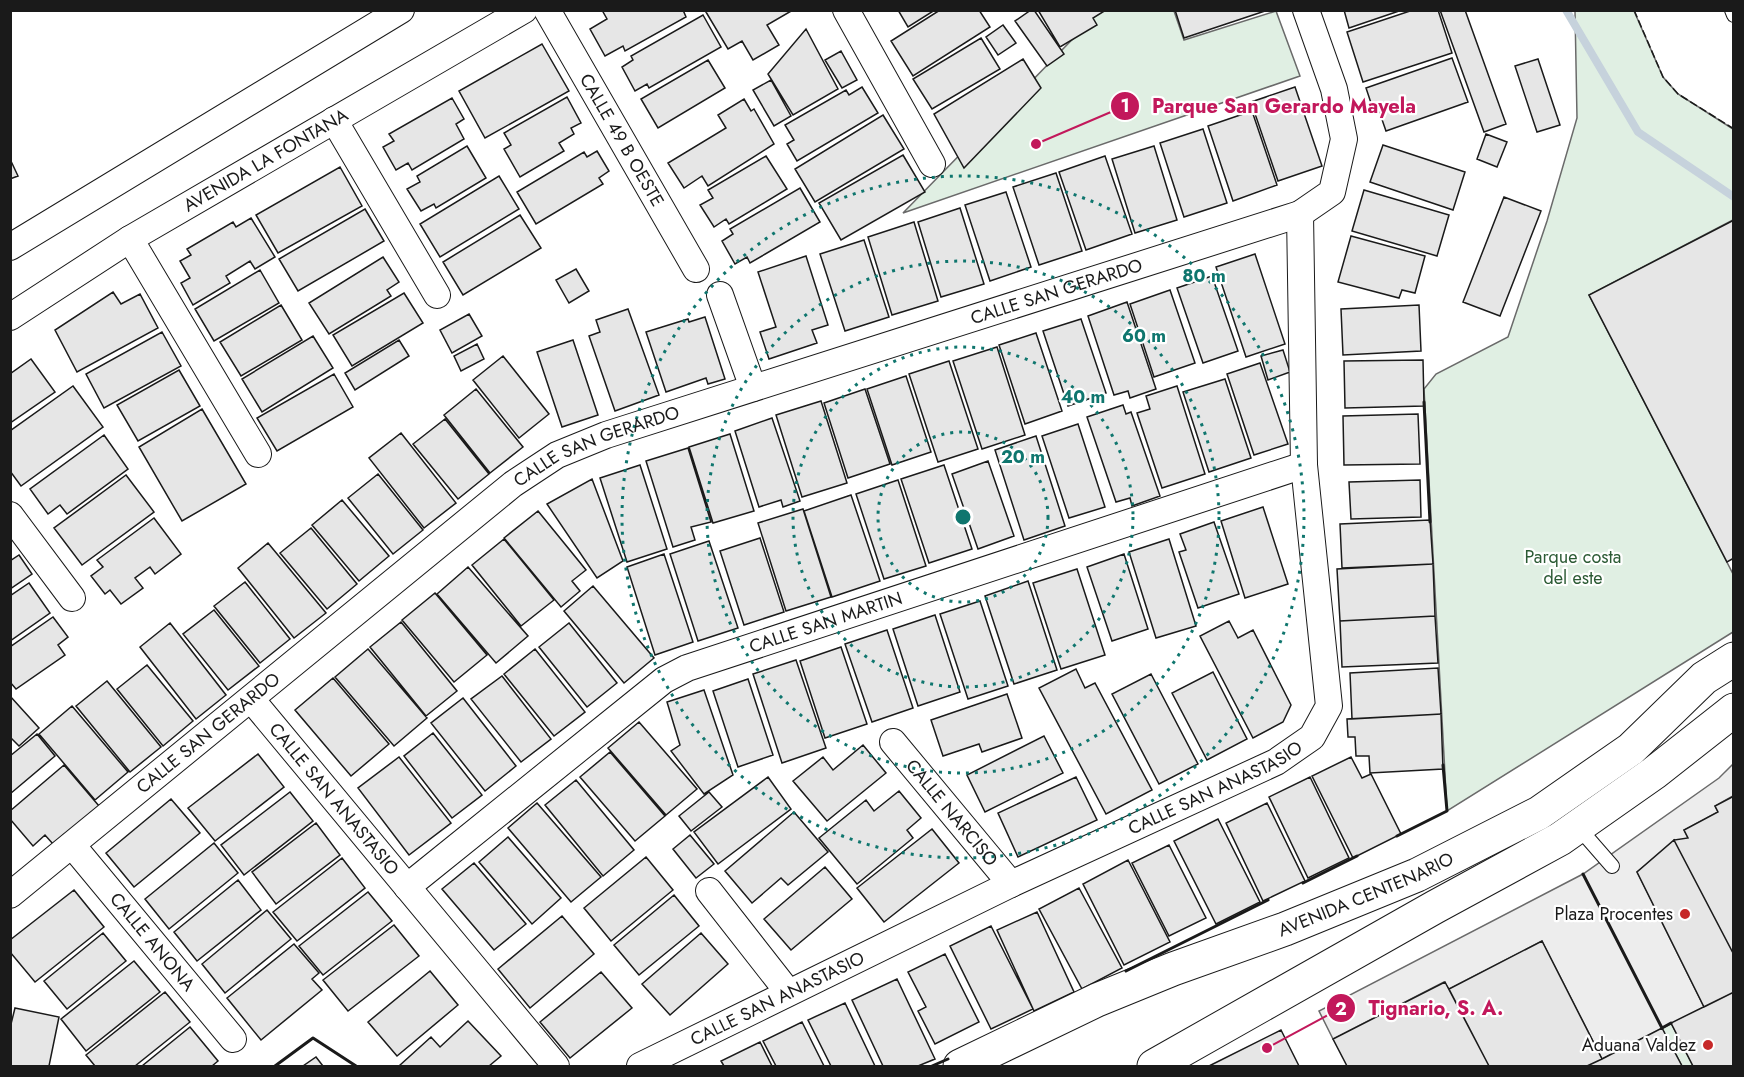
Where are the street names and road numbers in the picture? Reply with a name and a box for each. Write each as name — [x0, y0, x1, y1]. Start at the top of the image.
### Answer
street label: CALLE 49 B OESTE — [573, 69, 670, 211]
street label: AVENIDA LA FONTANA — [178, 102, 353, 218]
street label: CALLE SAN GERARDO — [967, 252, 1146, 331]
street label: CALLE SAN GERARDO — [508, 399, 683, 493]
street label: CALLE SAN MARTIN — [746, 585, 906, 660]
street label: CALLE SAN GERARDO — [131, 666, 286, 800]
street label: CALLE SAN ANASTASIO — [263, 717, 405, 881]
street label: CALLE SAN ANASTASIO — [1124, 734, 1308, 841]
street label: CALLE NARCISO — [900, 754, 1004, 872]
street label: AVENIDA CENTENARIO — [1275, 846, 1458, 943]
street label: CALLE ANONA — [104, 887, 201, 997]
street label: CALLE SAN ANASTASIO — [686, 945, 869, 1052]

